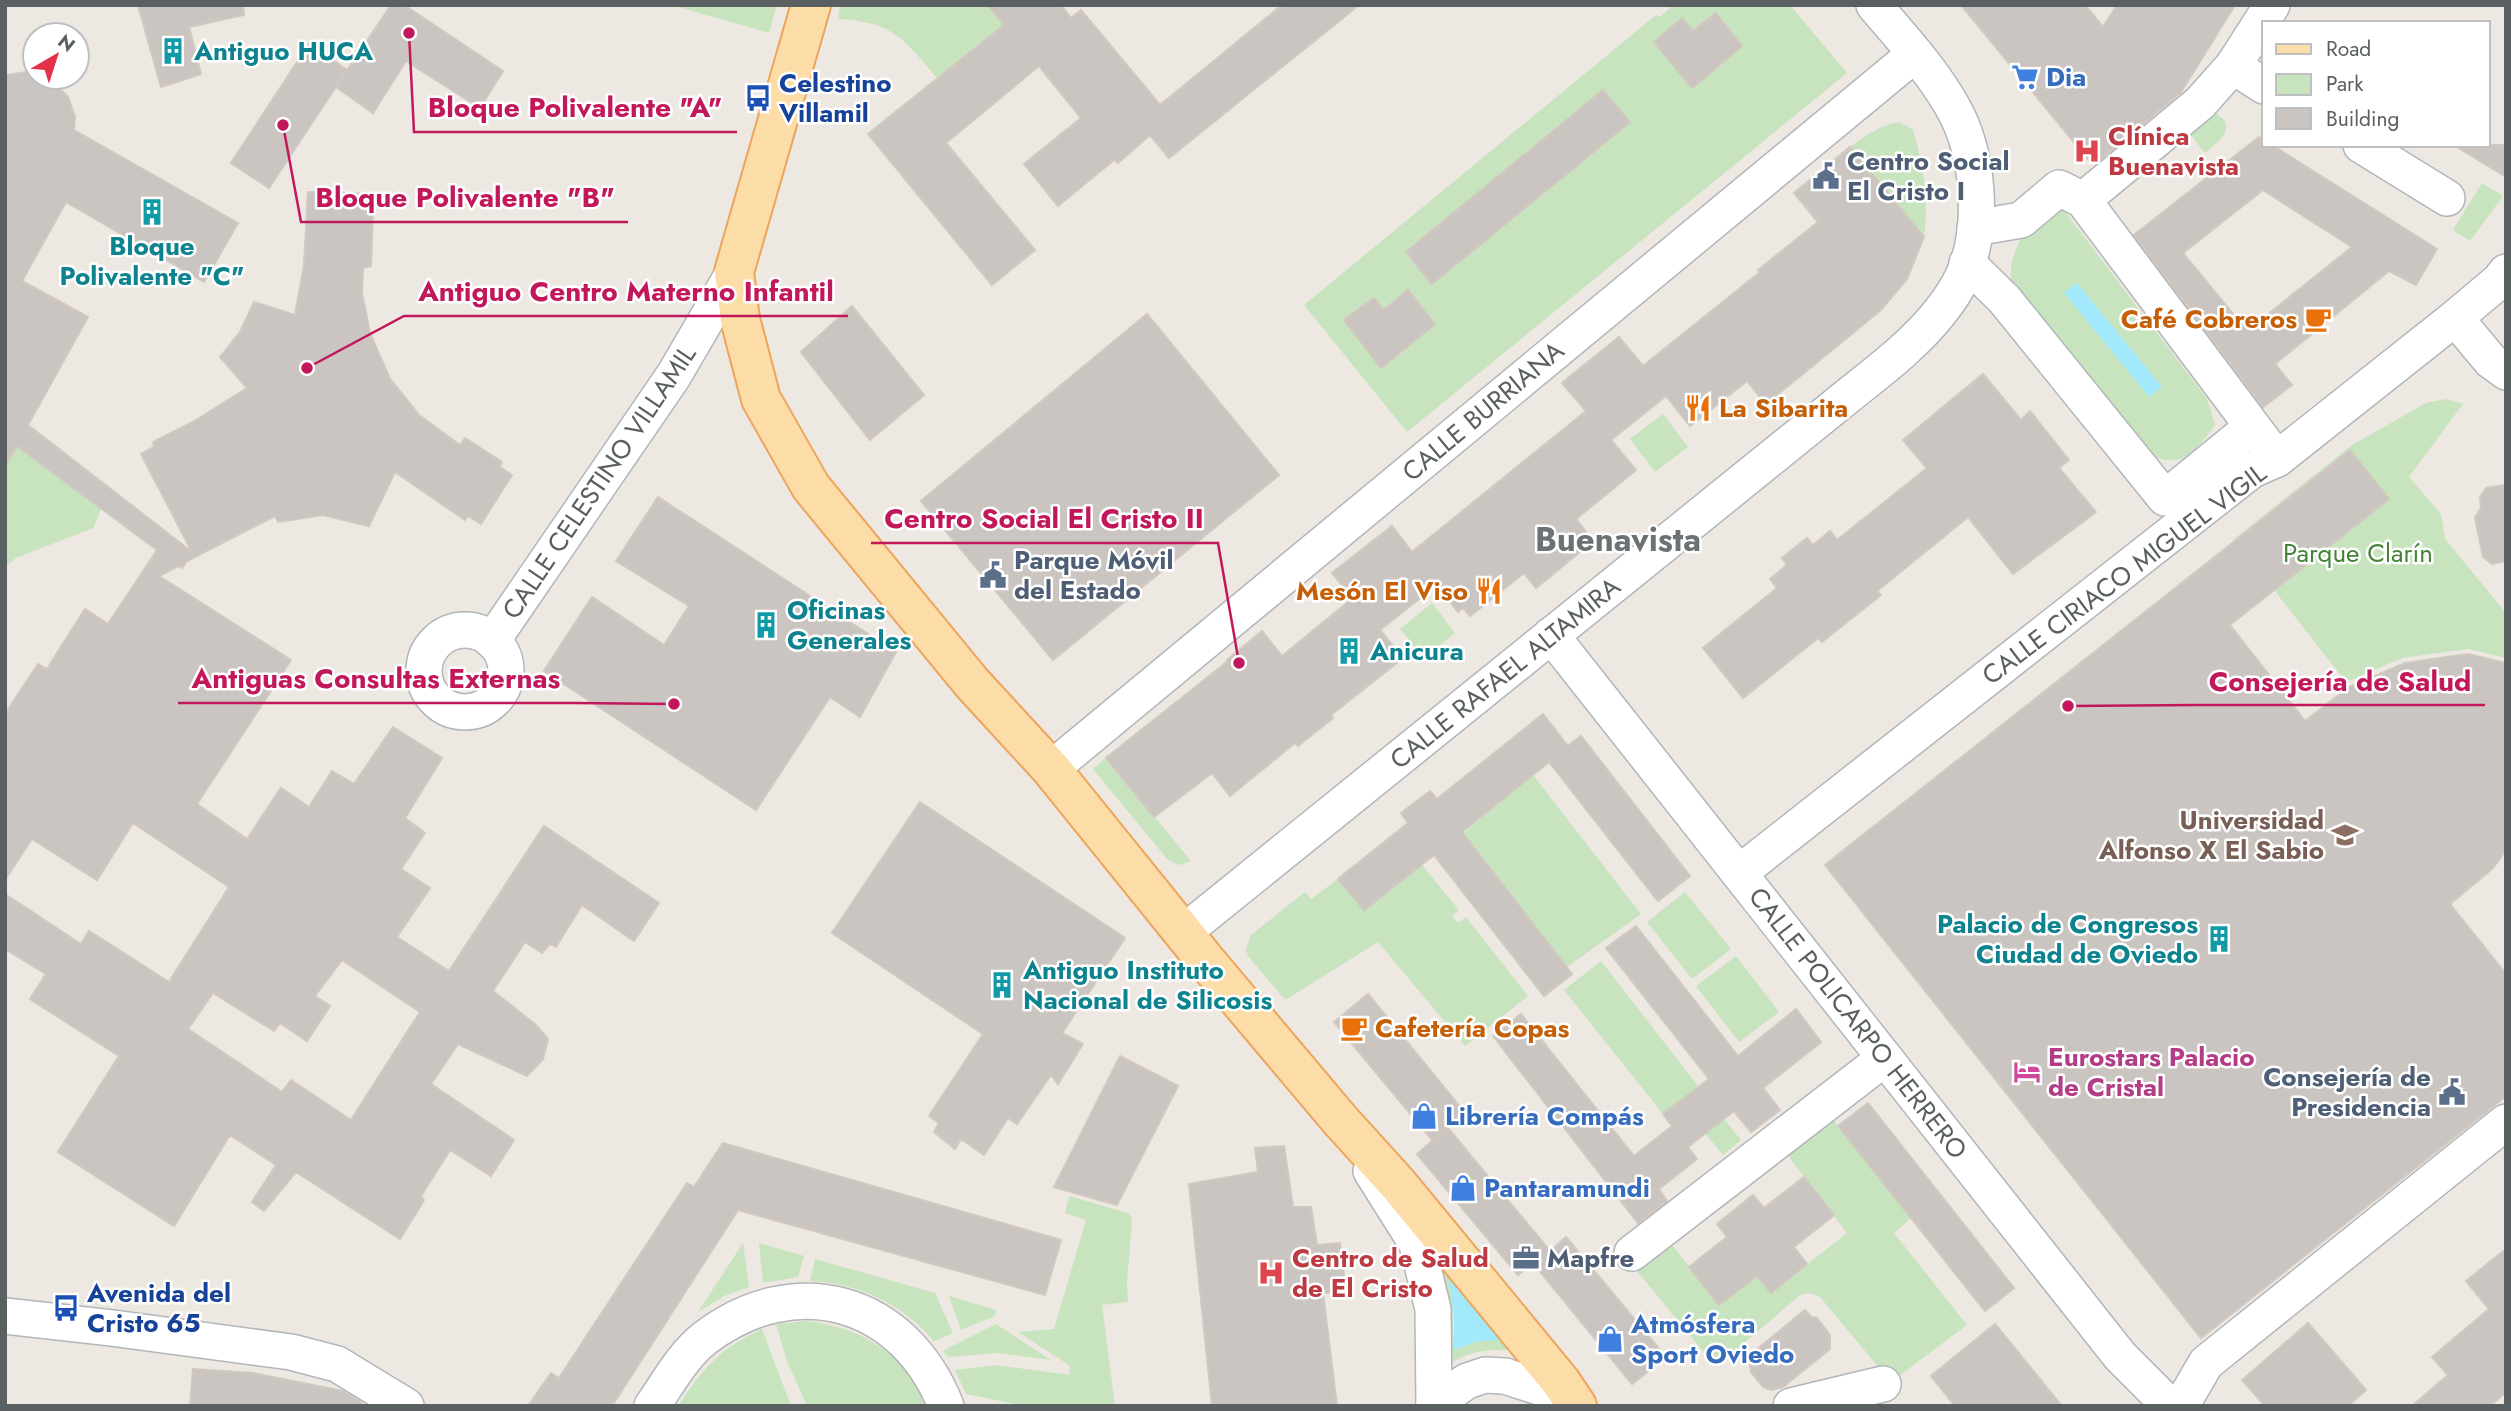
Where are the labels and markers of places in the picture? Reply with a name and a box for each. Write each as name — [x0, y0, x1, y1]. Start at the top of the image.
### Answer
place label: Antiguo HUCA — [193, 32, 374, 70]
building icon: Antiguo HUCA — [158, 36, 188, 66]
place label: Dia — [2046, 58, 2086, 96]
supermarket icon: Dia — [2010, 62, 2040, 92]
place label: Celestino Villamil — [778, 64, 892, 132]
callout: Bloque Polivalente "A" — [414, 83, 737, 132]
bus stop icon: Celestino Villamil — [743, 83, 773, 113]
place label: Clínica Buenavista — [2108, 117, 2239, 185]
hospital icon: Clínica Buenavista — [2072, 136, 2102, 166]
place label: Centro Social El Cristo I — [1847, 142, 2009, 210]
public building icon: Centro Social El Cristo I — [1811, 161, 1841, 191]
callout: Bloque Polivalente "B" — [301, 173, 628, 222]
building icon: Bloque Polivalente "C" — [137, 197, 167, 227]
place label: Bloque Polivalente "C" — [60, 227, 244, 295]
callout: Antiguo Centro Materno Infantil — [404, 267, 848, 316]
place label: Café Cobreros — [2121, 300, 2297, 338]
cafe icon: Café Cobreros — [2303, 304, 2333, 334]
place label: La Sibarita — [1719, 389, 1848, 427]
restaurant icon: La Sibarita — [1683, 393, 1713, 423]
callout: Centro Social El Cristo II — [871, 494, 1218, 543]
place label: Parque Móvil del Estado — [1014, 541, 1173, 609]
public building icon: Parque Móvil del Estado — [978, 560, 1008, 590]
place label: Mesón El Viso — [1296, 572, 1468, 610]
restaurant icon: Mesón El Viso — [1474, 576, 1504, 606]
place label: Oficinas Generales — [787, 591, 912, 659]
building icon: Oficinas Generales — [751, 610, 781, 640]
place label: Anicura — [1369, 632, 1464, 670]
building icon: Anicura — [1334, 636, 1364, 666]
callout: Antiguas Consultas Externas — [178, 654, 574, 703]
callout: Consejería de Salud — [2195, 656, 2485, 705]
place label: Universidad Alfonso X El Sabio — [2098, 801, 2324, 869]
school or university icon: Universidad Alfonso X El Sabio — [2330, 820, 2360, 850]
place label: Palacio de Congresos Ciudad de Oviedo — [1937, 905, 2198, 973]
building icon: Palacio de Congresos Ciudad de Oviedo — [2204, 924, 2234, 954]
place label: Antiguo Instituto Nacional de Silicosis — [1022, 951, 1272, 1019]
building icon: Antiguo Instituto Nacional de Silicosis — [987, 970, 1017, 1000]
place label: Cafetería Copas — [1375, 1009, 1570, 1047]
cafe icon: Cafetería Copas — [1339, 1013, 1369, 1043]
place label: Eurostars Palacio de Cristal — [2048, 1038, 2255, 1106]
hotel icon: Eurostars Palacio de Cristal — [2012, 1057, 2042, 1087]
place label: Consejería de Presidencia — [2263, 1058, 2431, 1126]
public building icon: Consejería de Presidencia — [2437, 1077, 2467, 1107]
place label: Librería Compás — [1445, 1097, 1644, 1135]
shop icon: Librería Compás — [1409, 1101, 1439, 1131]
place label: Pantaramundi — [1484, 1169, 1650, 1207]
shop icon: Pantaramundi — [1448, 1173, 1478, 1203]
place label: Centro de Salud de El Cristo — [1292, 1239, 1489, 1307]
place label: Mapfre — [1547, 1239, 1634, 1277]
office icon: Mapfre — [1511, 1243, 1541, 1273]
hospital icon: Centro de Salud de El Cristo — [1256, 1258, 1286, 1288]
place label: Avenida del Cristo 65 — [86, 1274, 231, 1342]
bus stop icon: Avenida del Cristo 65 — [51, 1293, 81, 1323]
place label: Atmósfera Sport Oviedo — [1630, 1305, 1794, 1373]
shop icon: Atmósfera Sport Oviedo — [1595, 1324, 1625, 1354]

